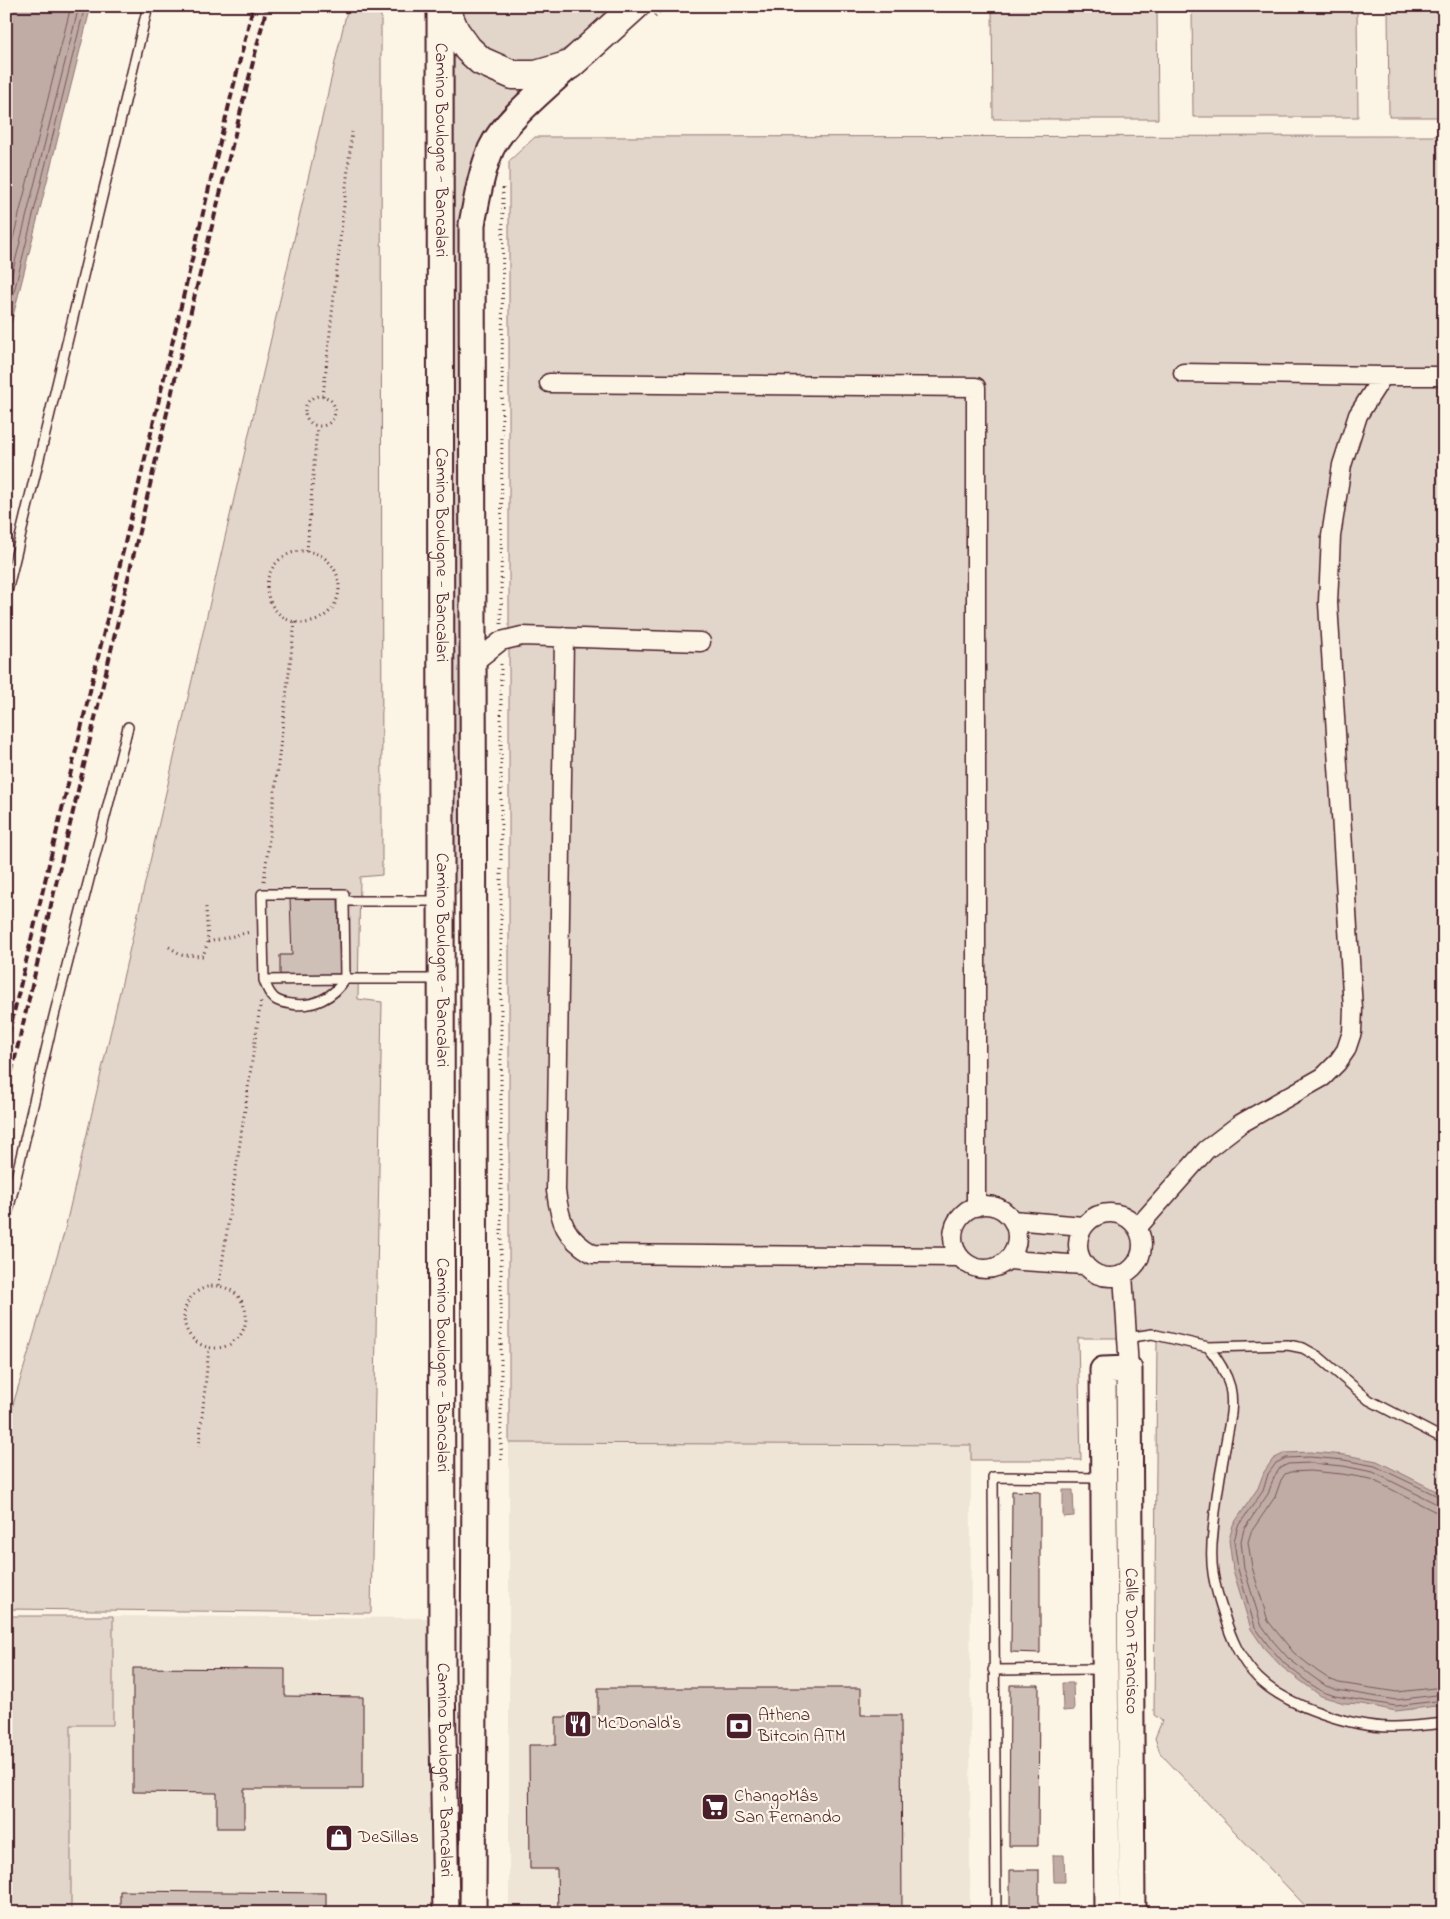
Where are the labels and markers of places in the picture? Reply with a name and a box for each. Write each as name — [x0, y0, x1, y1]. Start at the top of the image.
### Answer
place label: Athena Bitcoin ATM — [757, 1703, 846, 1750]
restaurant icon: McDonald's — [563, 1709, 593, 1739]
place label: McDonald's — [597, 1711, 681, 1737]
bank icon: Athena Bitcoin ATM — [724, 1711, 754, 1741]
place label: ChangoMâs San Fernando — [734, 1784, 841, 1831]
supermarket icon: ChangoMâs San Fernando — [700, 1792, 730, 1822]
shop icon: DeSillas — [324, 1823, 354, 1853]
place label: DeSillas — [357, 1825, 419, 1851]

